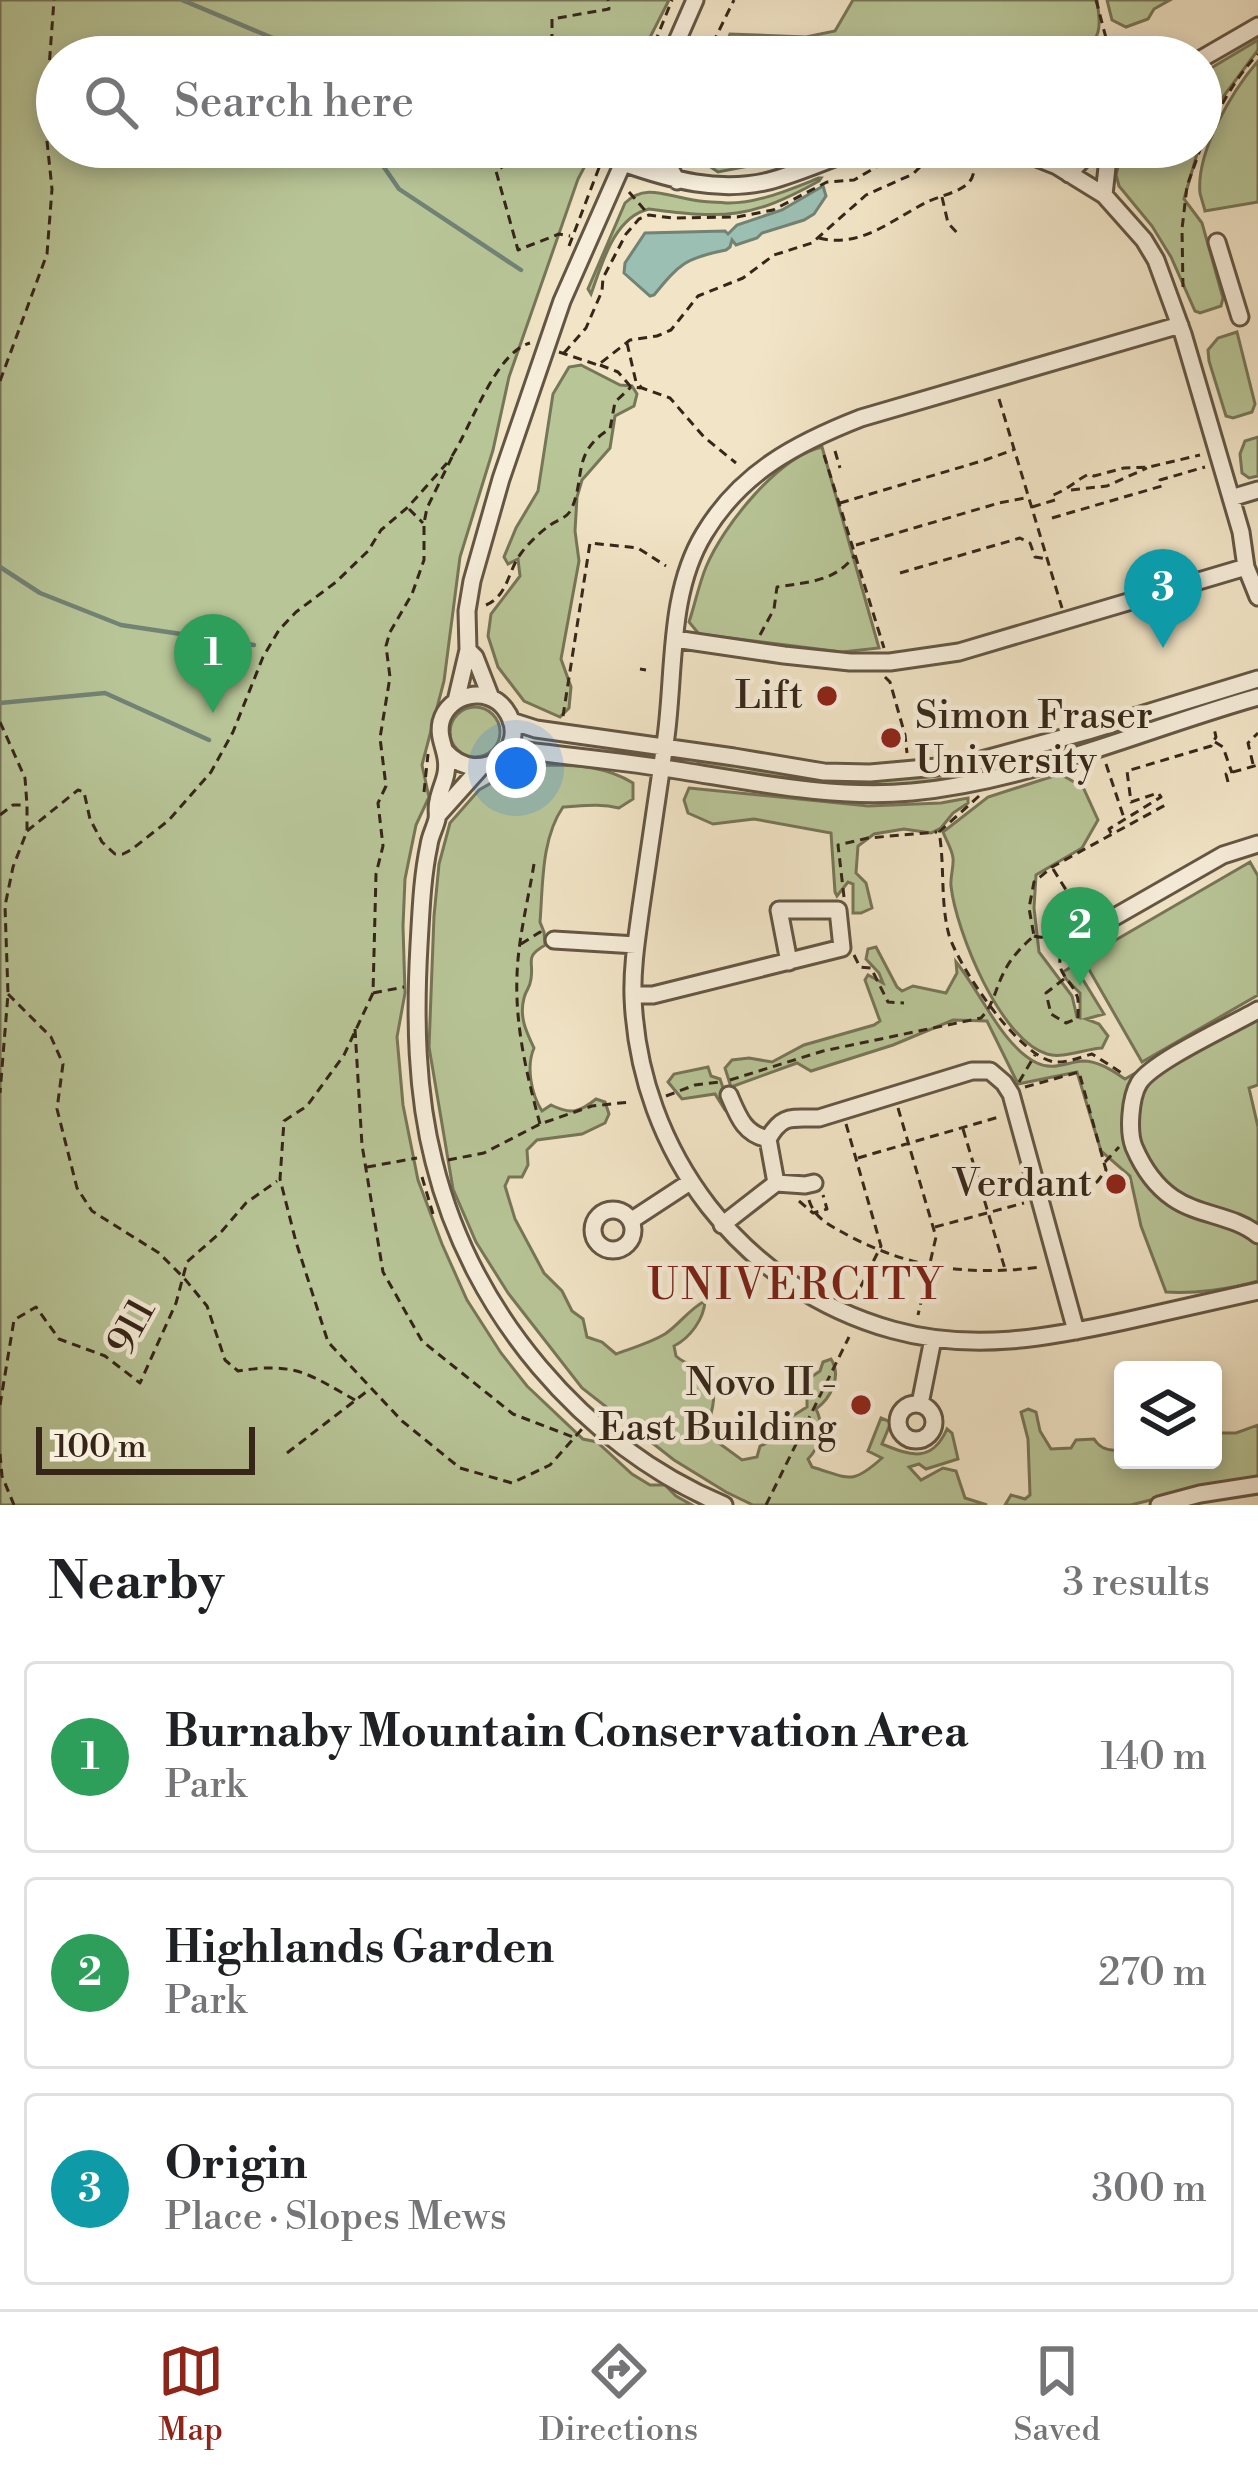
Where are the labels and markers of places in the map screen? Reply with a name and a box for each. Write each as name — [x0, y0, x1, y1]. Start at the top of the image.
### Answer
pin: 3 — [1124, 549, 1202, 648]
pin: 1 — [174, 614, 252, 713]
place label: Lift — [735, 672, 803, 721]
marker: Lift — [814, 683, 840, 709]
place label: Simon Fraser University — [915, 692, 1153, 786]
marker: Simon Fraser University — [878, 725, 904, 751]
pin: 2 — [1041, 887, 1119, 986]
place label: Verdant — [951, 1160, 1092, 1209]
marker: Verdant — [1103, 1171, 1129, 1197]
place label: Novo II - East Building — [599, 1359, 837, 1453]
marker: Novo II - East Building — [848, 1392, 874, 1418]

